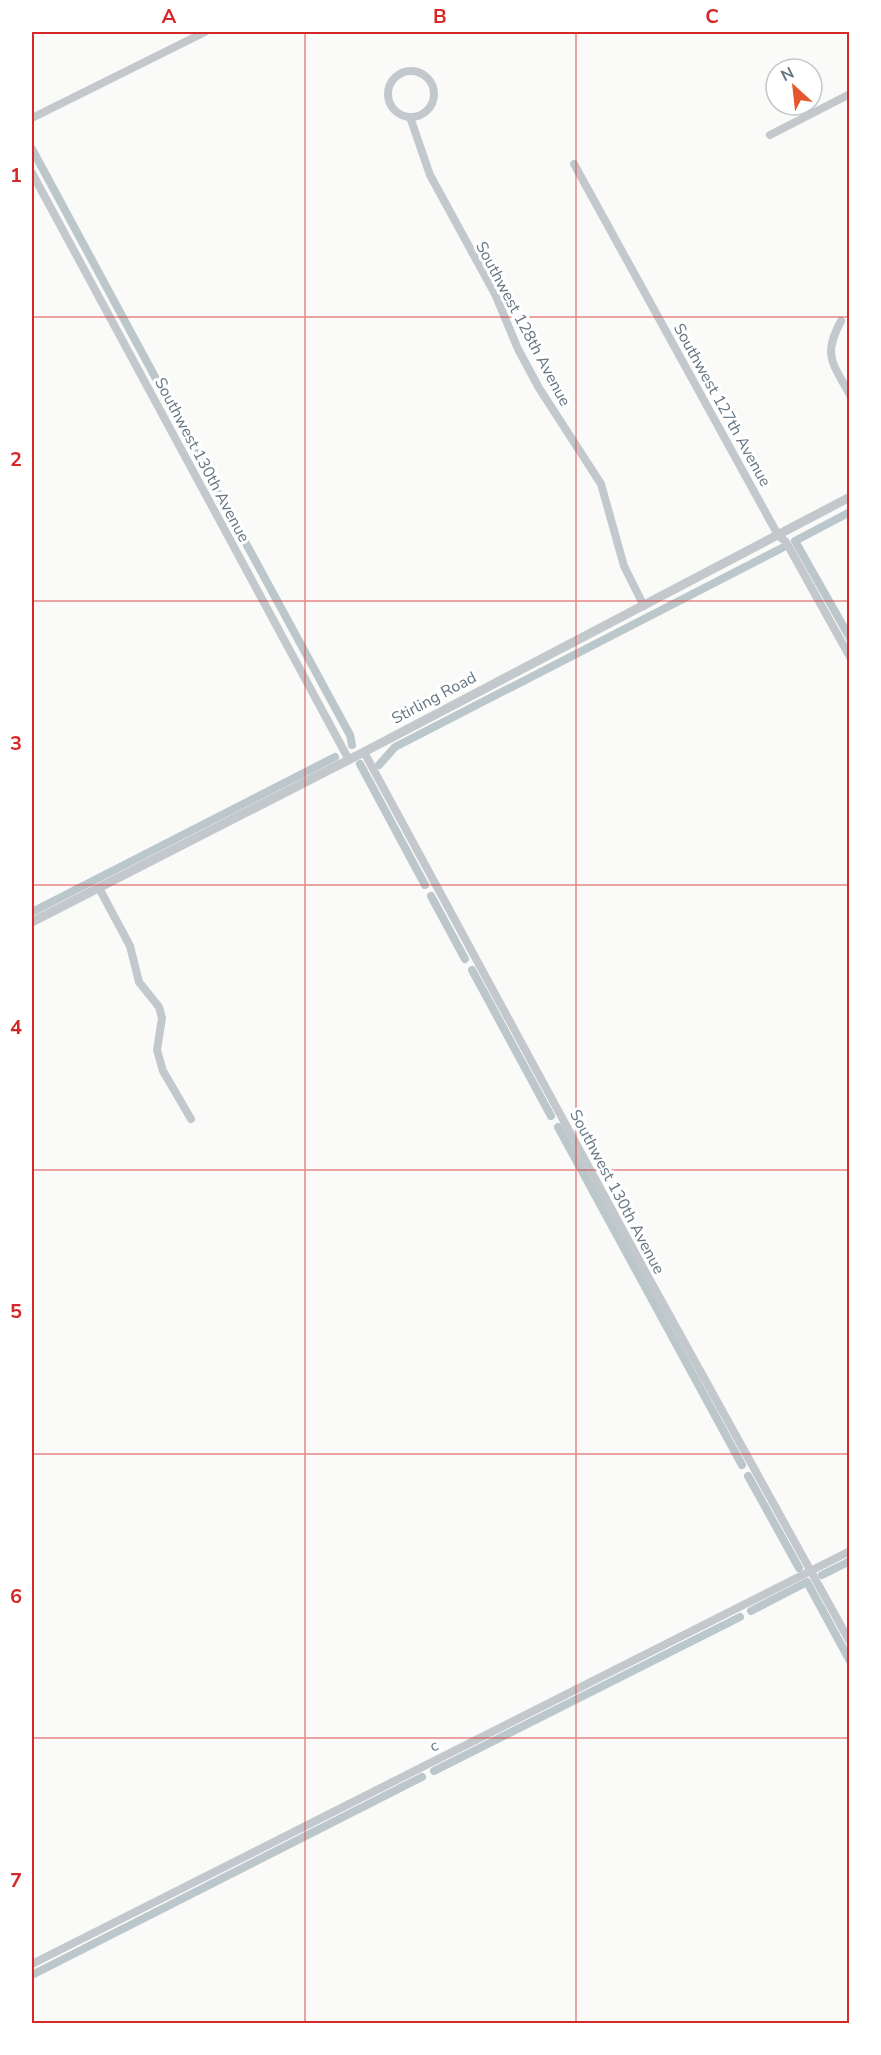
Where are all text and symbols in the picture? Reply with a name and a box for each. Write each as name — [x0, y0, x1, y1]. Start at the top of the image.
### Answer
text: A — [162, 3, 177, 30]
text: B — [433, 3, 447, 30]
text: C — [705, 3, 719, 30]
north arrow — [764, 57, 824, 117]
text: N — [777, 62, 798, 87]
text: 1 — [10, 162, 22, 189]
street label: Southwest 128th Avenue — [470, 238, 576, 410]
street label: Southwest 127th Avenue — [668, 319, 776, 491]
street label: Southwest 130th Avenue — [149, 374, 255, 546]
text: 2 — [10, 446, 22, 473]
street label: Stirling Road — [388, 666, 480, 730]
text: 3 — [10, 730, 22, 757]
text: 4 — [10, 1014, 22, 1041]
street label: Southwest 130th Avenue — [564, 1106, 670, 1278]
text: 5 — [10, 1298, 22, 1325]
text: 6 — [10, 1583, 22, 1610]
street label: c — [426, 1734, 443, 1757]
text: 7 — [10, 1867, 22, 1894]

